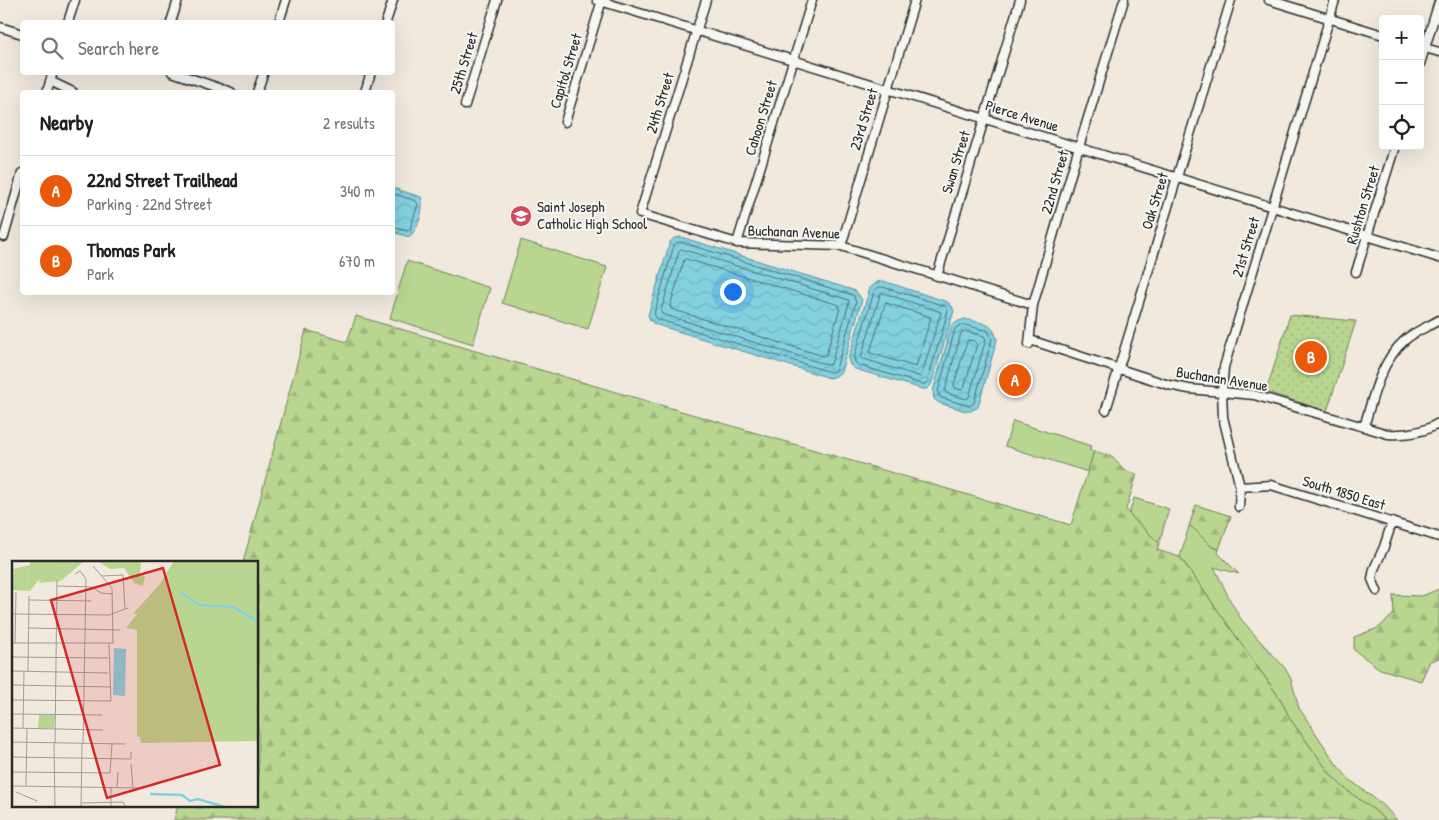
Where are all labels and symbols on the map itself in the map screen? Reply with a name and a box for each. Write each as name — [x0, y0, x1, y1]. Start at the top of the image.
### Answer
street label: 25th Street — [444, 29, 483, 96]
street label: Capitol Street — [544, 30, 587, 111]
street label: 24th Street — [640, 69, 679, 136]
street label: Cahoon Street — [739, 77, 782, 158]
street label: 23rd Street — [844, 85, 883, 152]
street label: Pierce Avenue — [983, 94, 1061, 137]
street label: Swan Street — [936, 127, 975, 196]
street label: 22nd Street — [1035, 147, 1074, 216]
street label: Rushton Street — [1341, 162, 1385, 247]
street label: Oak Street — [1136, 169, 1173, 232]
place label: Saint Joseph Catholic High School — [537, 196, 647, 234]
school or university icon: Saint Joseph Catholic High School — [509, 204, 533, 228]
street label: 21st Street — [1226, 213, 1265, 279]
street label: Buchanan Avenue — [747, 219, 841, 244]
your location — [720, 279, 746, 305]
pin: B — [1295, 338, 1327, 376]
pin: A — [999, 361, 1031, 399]
street label: Buchanan Avenue — [1175, 361, 1269, 396]
street label: South 1850 East — [1300, 470, 1389, 515]
inset map — [12, 561, 259, 808]

